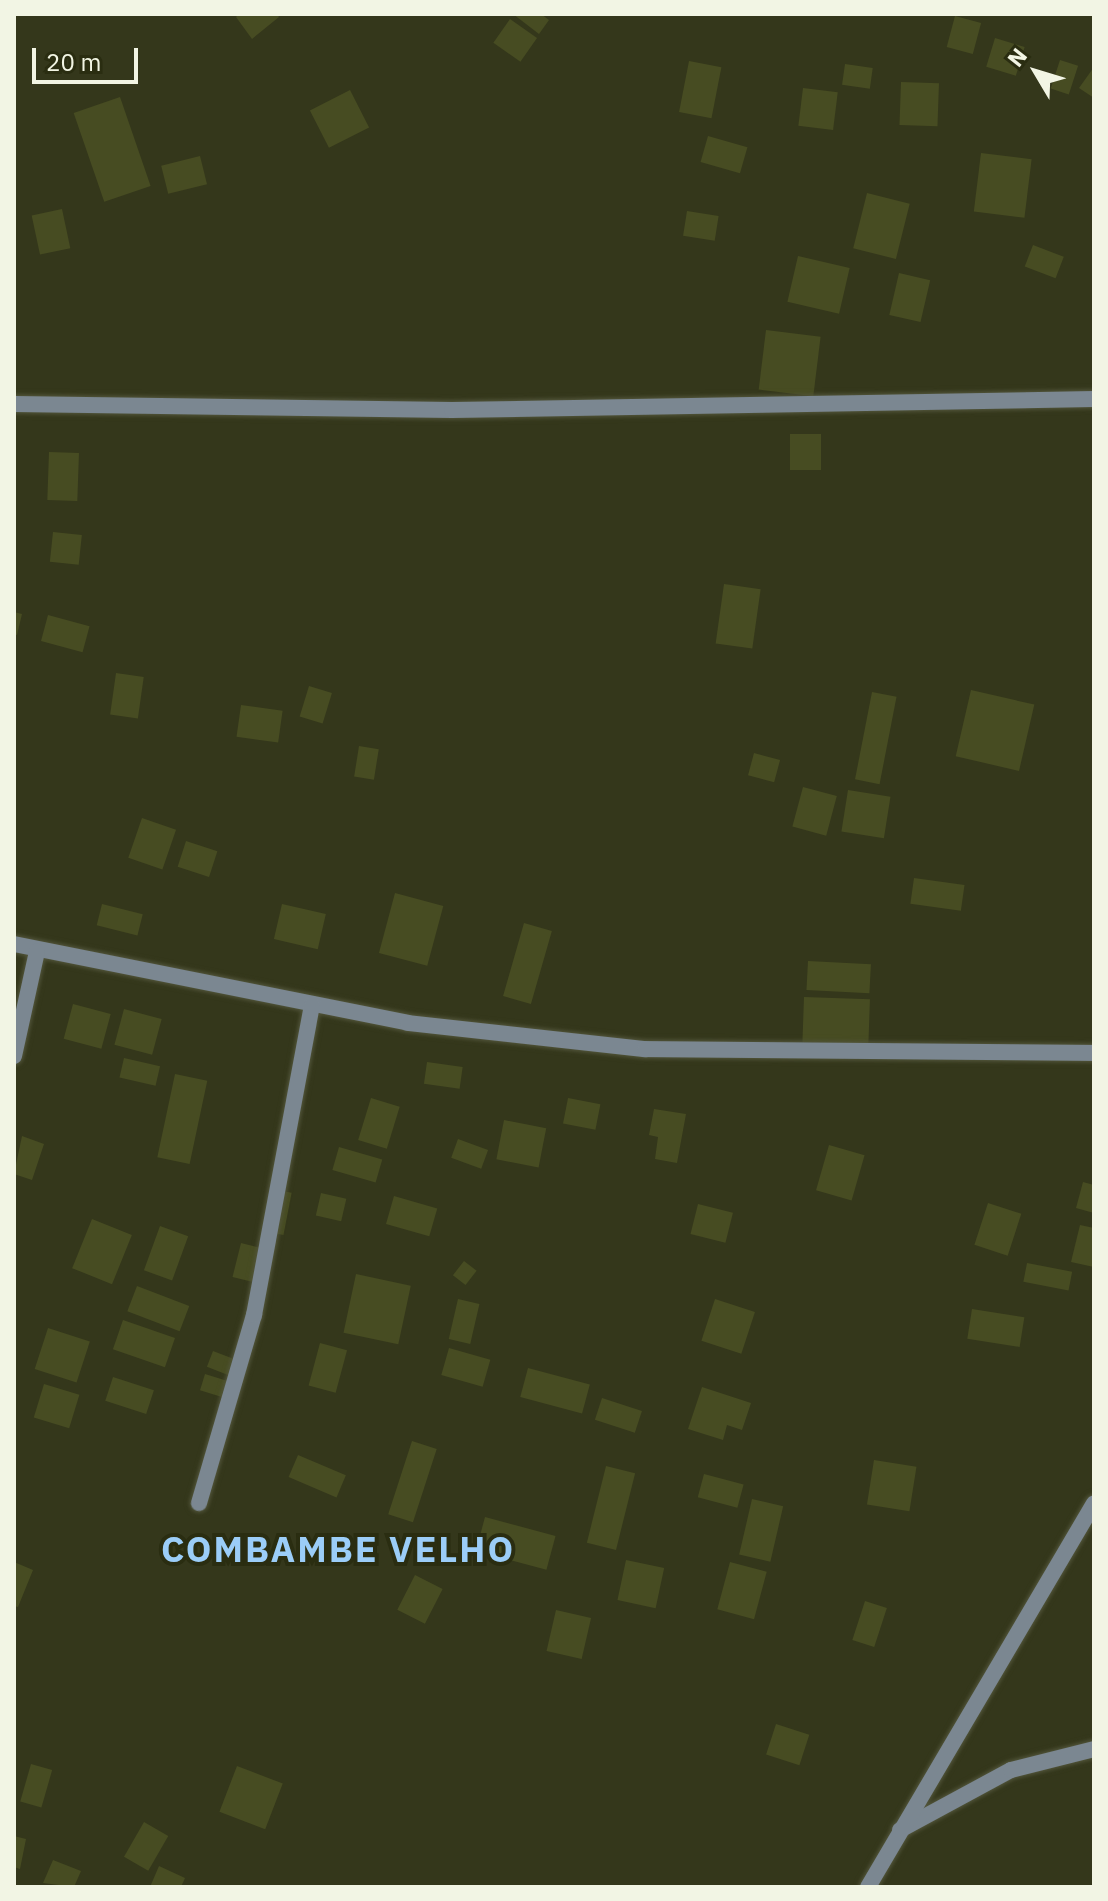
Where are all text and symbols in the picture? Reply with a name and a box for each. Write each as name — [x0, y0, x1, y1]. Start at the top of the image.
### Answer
scale bar — [36, 32, 142, 82]
north arrow — [996, 32, 1076, 112]
text: N — [1000, 42, 1033, 72]
text: 20 m — [46, 46, 101, 78]
district label: COMBAMBE VELHO — [161, 1527, 515, 1571]

